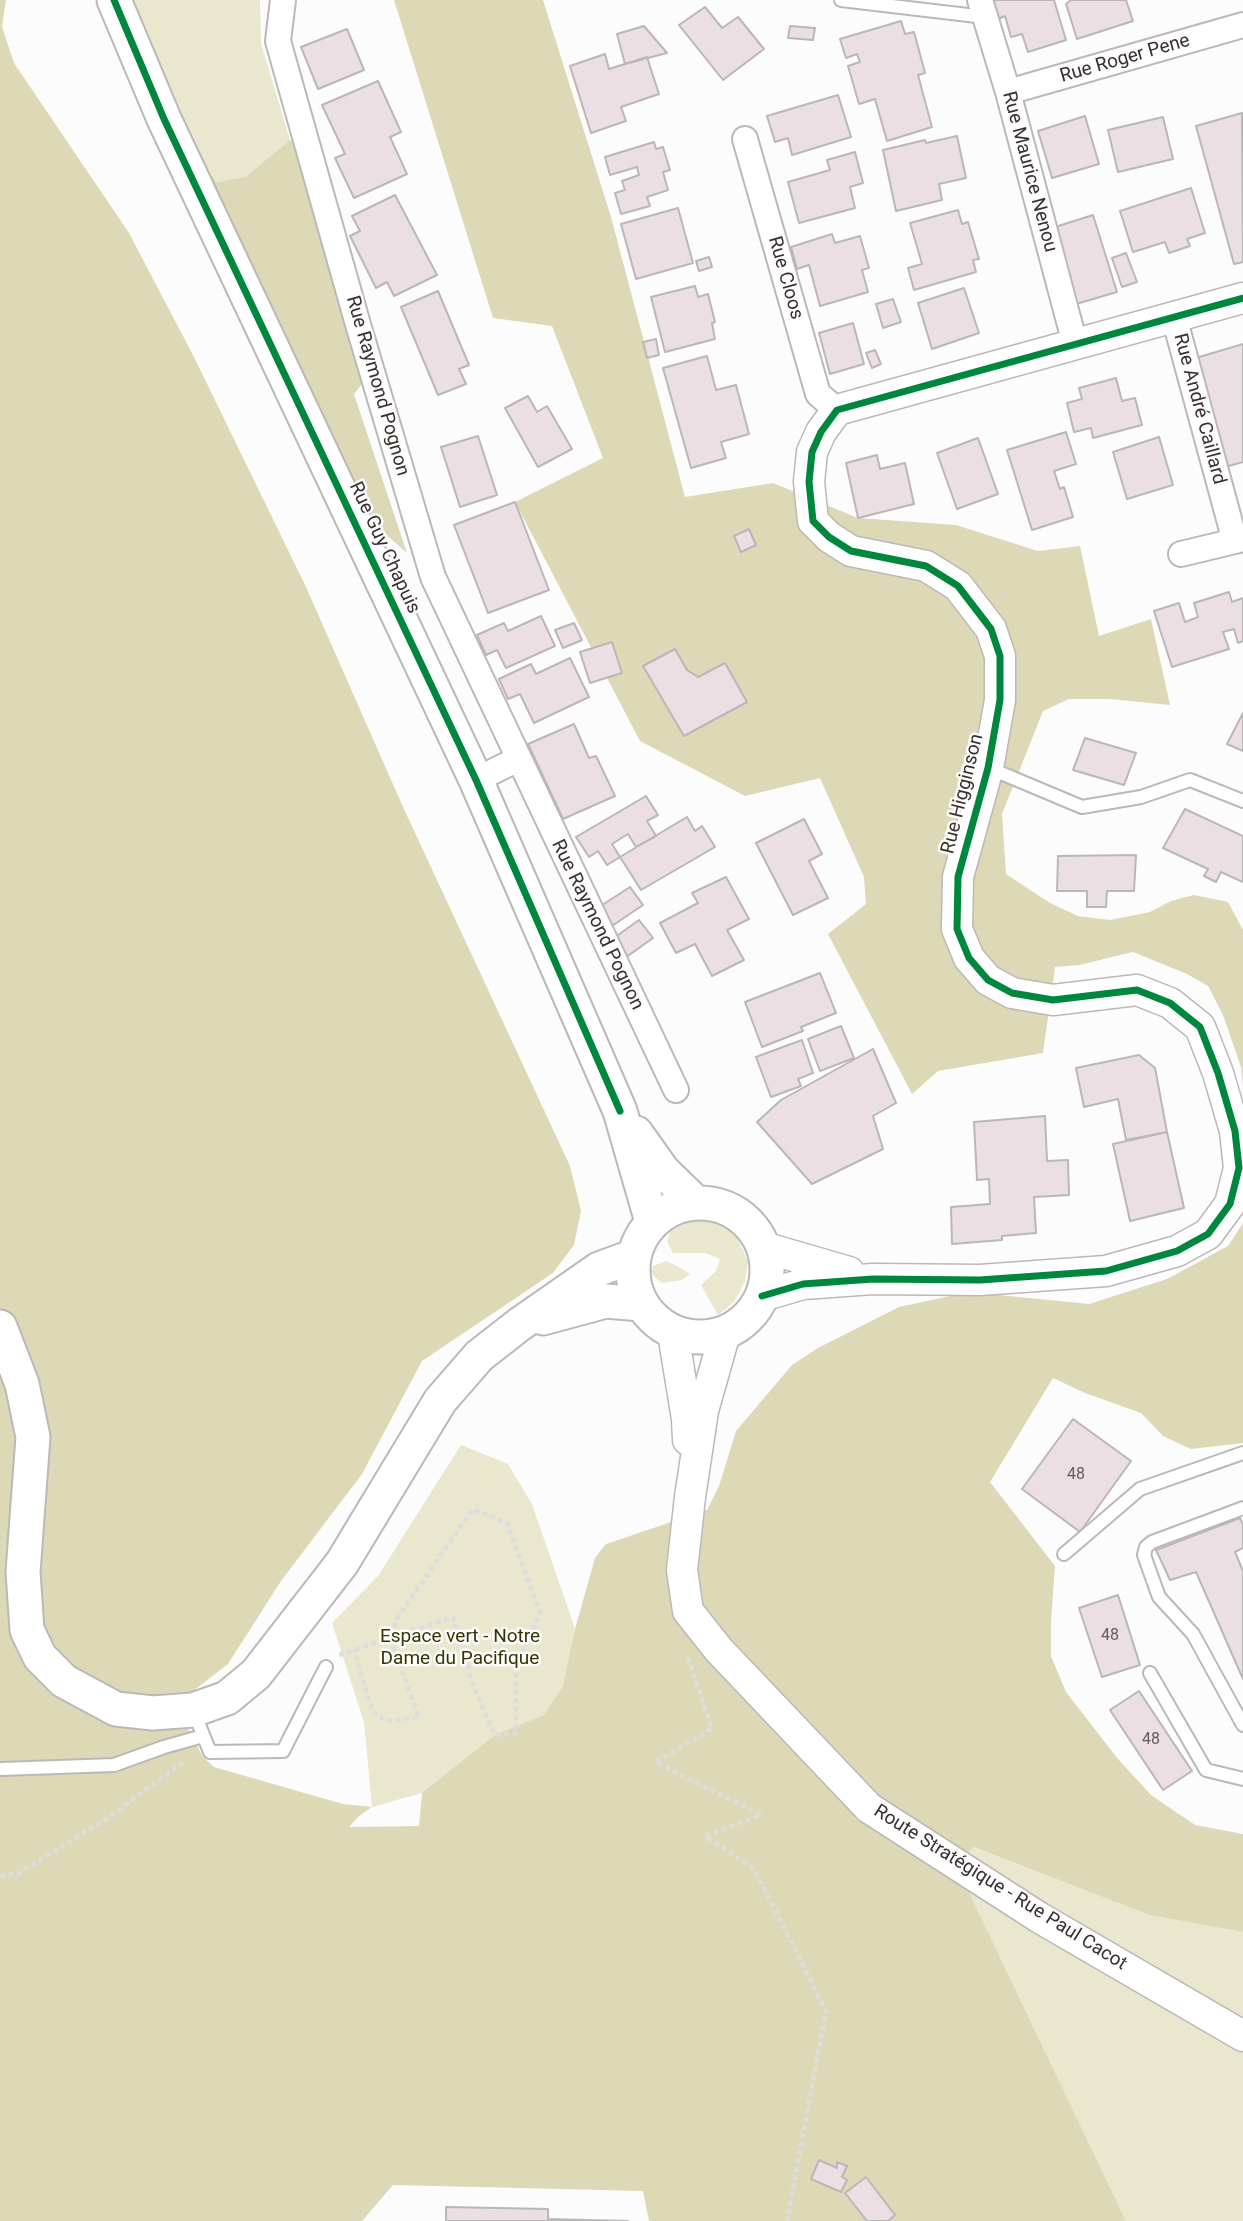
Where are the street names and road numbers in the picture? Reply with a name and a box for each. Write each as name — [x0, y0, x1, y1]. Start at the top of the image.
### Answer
street label: Rue Roger Pene — [1057, 30, 1193, 88]
street label: Rue Maurice Nenou — [997, 89, 1061, 255]
street label: Rue Cloos — [762, 234, 808, 322]
street label: Rue Raymond Pognon — [340, 293, 414, 479]
street label: Rue André Caillard — [1168, 331, 1230, 487]
street label: Rue Guy Chapuis — [343, 478, 425, 618]
street label: Rue Higginson — [937, 732, 989, 856]
street label: Rue Raymond Pognon — [546, 836, 648, 1014]
street label: Route Stratégique - Rue Paul Cacot — [869, 1800, 1131, 1976]

